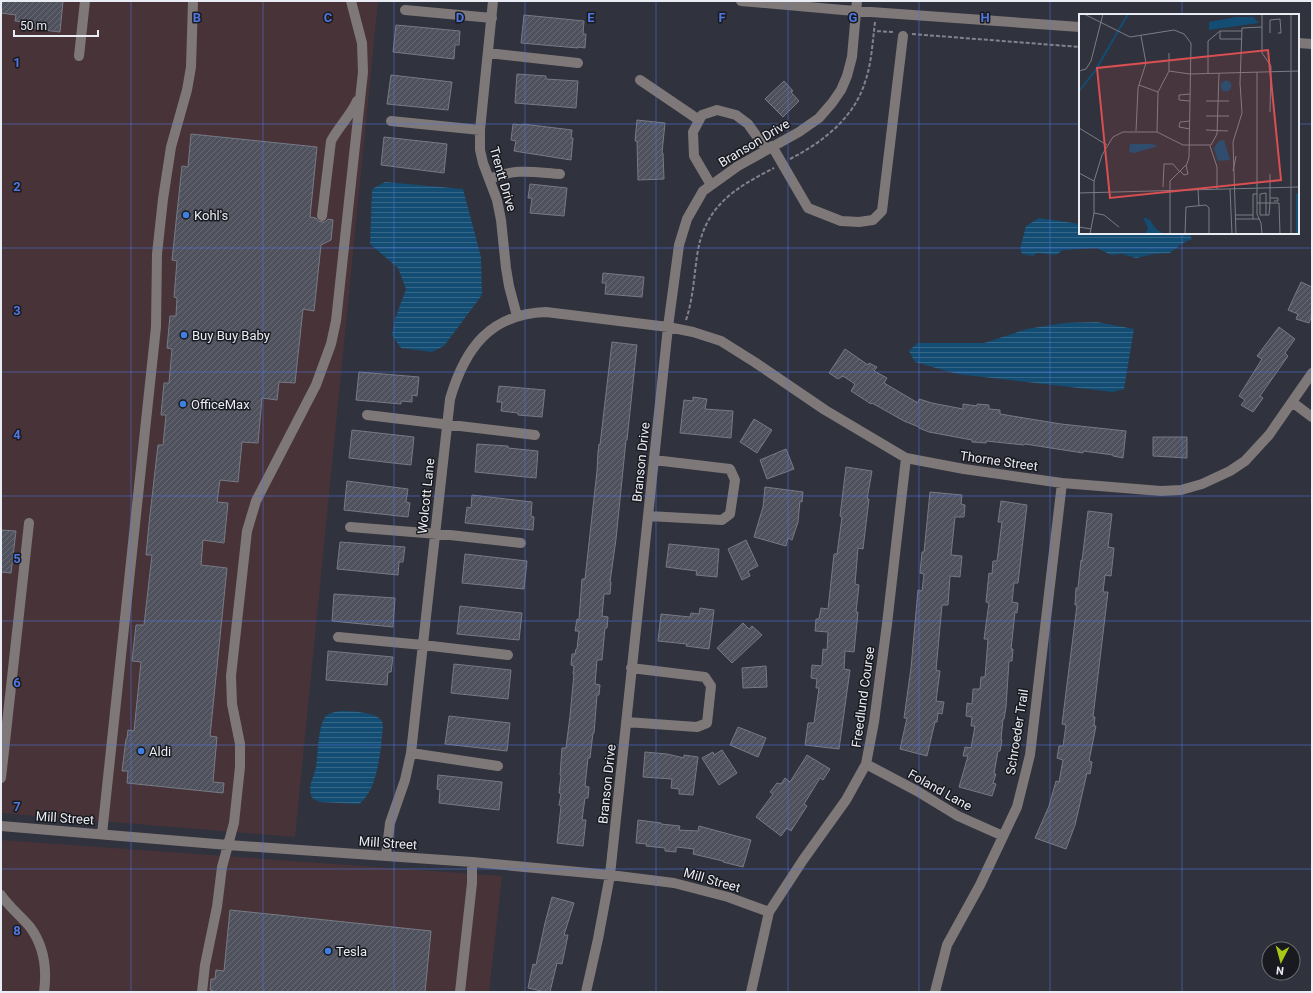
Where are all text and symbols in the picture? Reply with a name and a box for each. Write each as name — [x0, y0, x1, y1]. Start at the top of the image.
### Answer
text: B — [193, 10, 201, 25]
text: C — [324, 10, 333, 25]
text: D — [456, 10, 464, 25]
text: E — [587, 10, 595, 25]
text: F — [718, 10, 726, 25]
text: G — [849, 10, 858, 25]
text: H — [980, 10, 990, 25]
scale bar — [14, 12, 98, 38]
inset map — [1079, 14, 1299, 234]
text: 50 m — [20, 19, 47, 33]
text: 1 — [13, 55, 21, 70]
street label: Branson Drive — [716, 116, 792, 170]
street label: Trentt Drive — [487, 145, 519, 213]
text: 2 — [13, 179, 21, 194]
place label: Kohl's — [194, 208, 228, 223]
marker: Kohl's — [181, 210, 191, 220]
text: 3 — [13, 303, 21, 318]
place label: Buy Buy Baby — [192, 328, 270, 343]
marker: Buy Buy Baby — [179, 330, 189, 340]
place label: OfficeMax — [191, 397, 250, 412]
marker: OfficeMax — [178, 399, 188, 409]
street label: Branson Drive — [629, 421, 653, 503]
text: 4 — [13, 427, 21, 442]
street label: Thorne Street — [959, 448, 1039, 474]
street label: Wolcott Lane — [415, 457, 437, 535]
text: 5 — [13, 551, 21, 566]
street label: Freedlund Course — [849, 646, 878, 748]
text: 6 — [13, 675, 21, 690]
street label: Schroeder Trail — [1003, 688, 1031, 776]
street label: Branson Drive — [595, 743, 619, 825]
place label: Aldi — [149, 744, 171, 759]
marker: Aldi — [136, 746, 146, 756]
street label: Foland Lane — [905, 766, 975, 814]
text: 7 — [13, 799, 21, 814]
street label: Mill Street — [35, 808, 95, 828]
street label: Mill Street — [358, 833, 418, 853]
street label: Mill Street — [682, 865, 742, 895]
text: 8 — [13, 923, 21, 938]
north arrow — [1261, 941, 1301, 981]
place label: Tesla — [336, 944, 367, 959]
marker: Tesla — [323, 946, 333, 956]
text: N — [1275, 964, 1285, 977]

